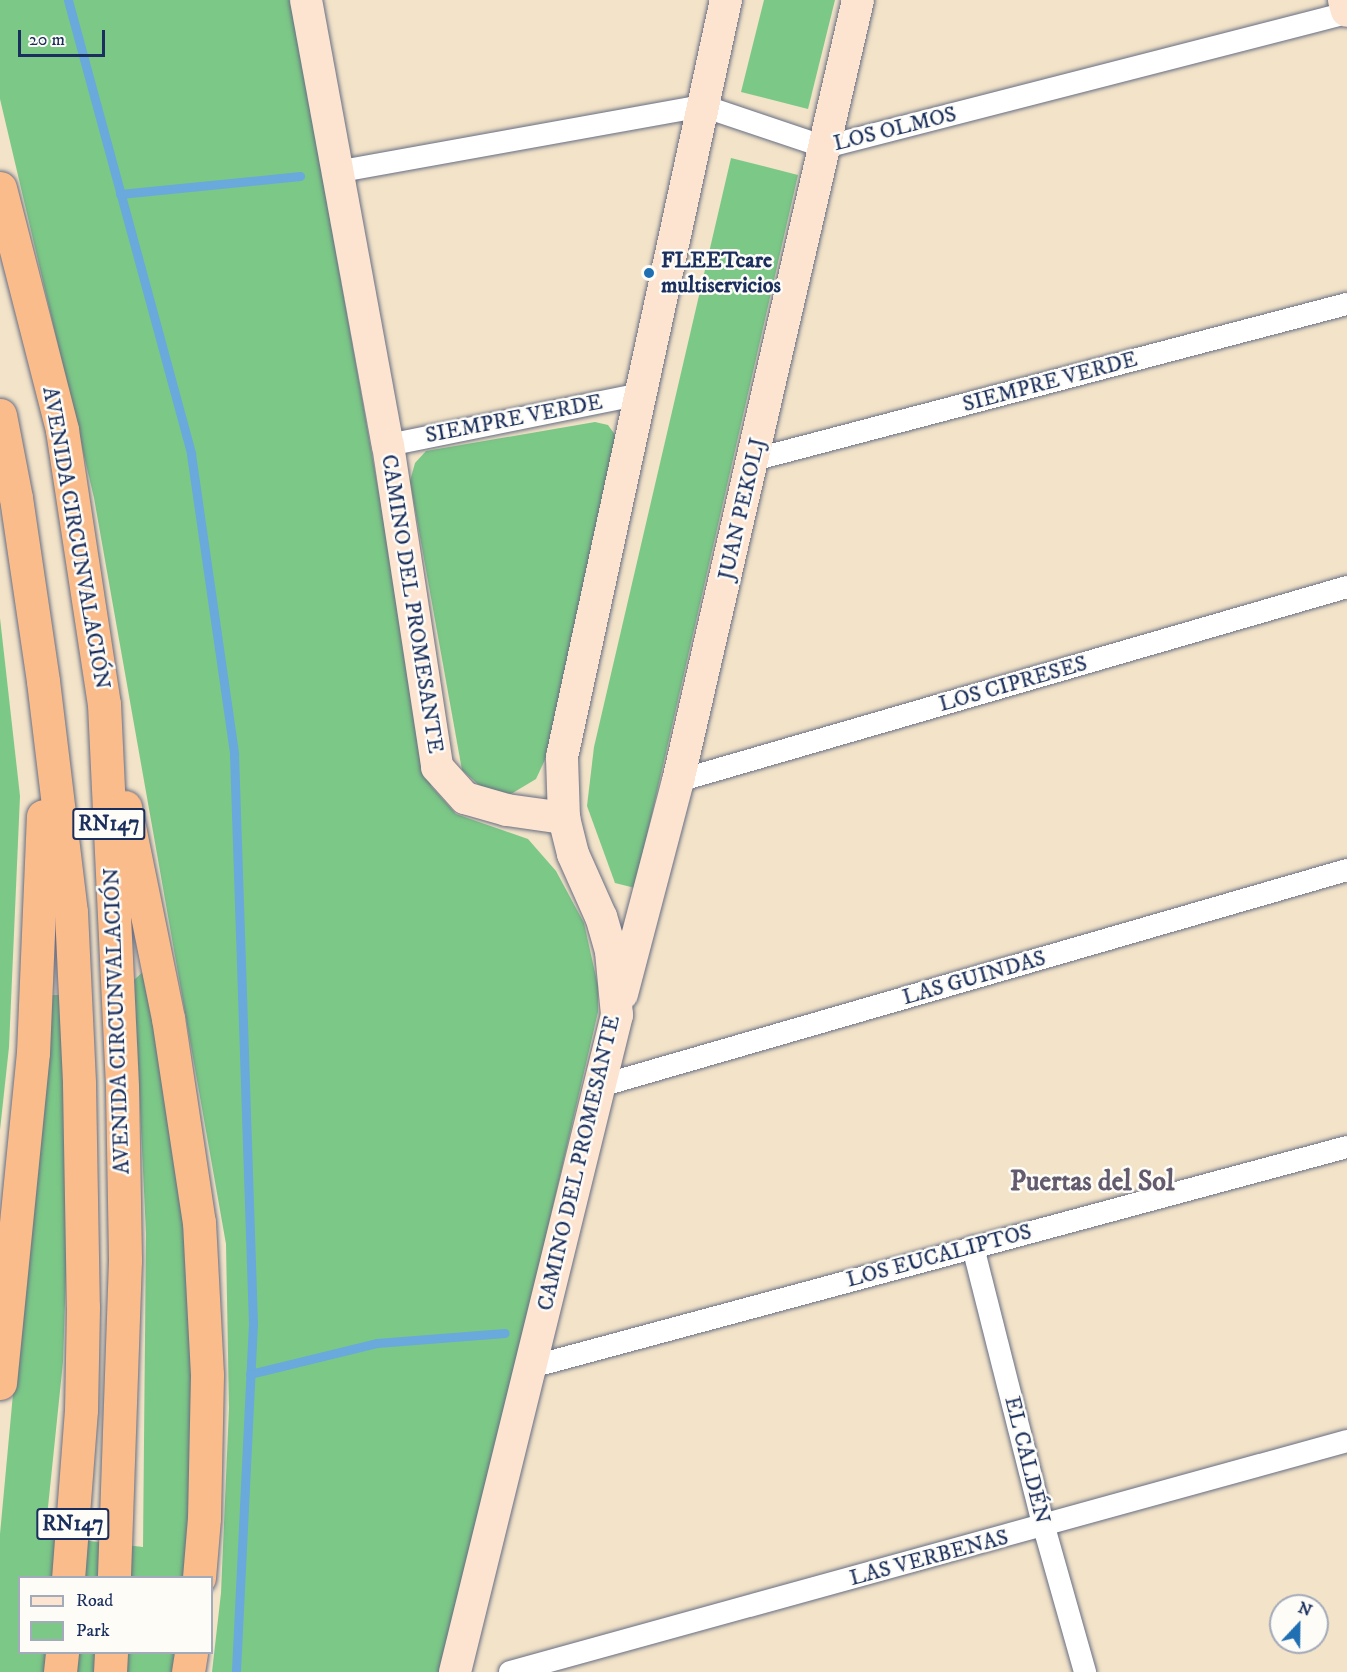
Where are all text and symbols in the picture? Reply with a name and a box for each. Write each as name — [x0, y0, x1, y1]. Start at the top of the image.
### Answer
scale bar — [21, 18, 108, 56]
text: 20 m — [29, 29, 65, 51]
street label: LOS OLMOS — [831, 101, 959, 157]
place label: FLEETcare multiservicios — [661, 247, 781, 298]
marker: FLEETcare multiservicios — [642, 266, 656, 280]
street label: SIEMPRE VERDE — [960, 346, 1140, 418]
street label: AVENIDA CIRCUNVALACIÓN — [36, 385, 116, 691]
street label: SIEMPRE VERDE — [423, 389, 605, 449]
street label: JUAN PEKOLJ — [713, 435, 771, 583]
street label: CAMINO DEL PROMESANTE — [375, 453, 449, 755]
street label: LOS CIPRESES — [936, 650, 1090, 718]
road number: RN147 — [72, 806, 146, 842]
street label: AVENIDA CIRCUNVALACIÓN — [98, 867, 136, 1175]
street label: LAS GUINDAS — [899, 945, 1049, 1011]
street label: CAMINO DEL PROMESANTE — [532, 1013, 626, 1313]
district label: Puertas del Sol — [1010, 1165, 1174, 1199]
street label: LOS EUCALIPTOS — [844, 1219, 1034, 1293]
street label: EL CALDÉN — [998, 1394, 1056, 1526]
road number: RN147 — [36, 1506, 110, 1542]
street label: LAS VERBENAS — [847, 1524, 1011, 1592]
legend — [18, 1576, 213, 1654]
text: Road — [76, 1590, 113, 1612]
north arrow — [1269, 1594, 1329, 1654]
text: N — [1295, 1597, 1315, 1621]
text: Park — [76, 1620, 110, 1642]

